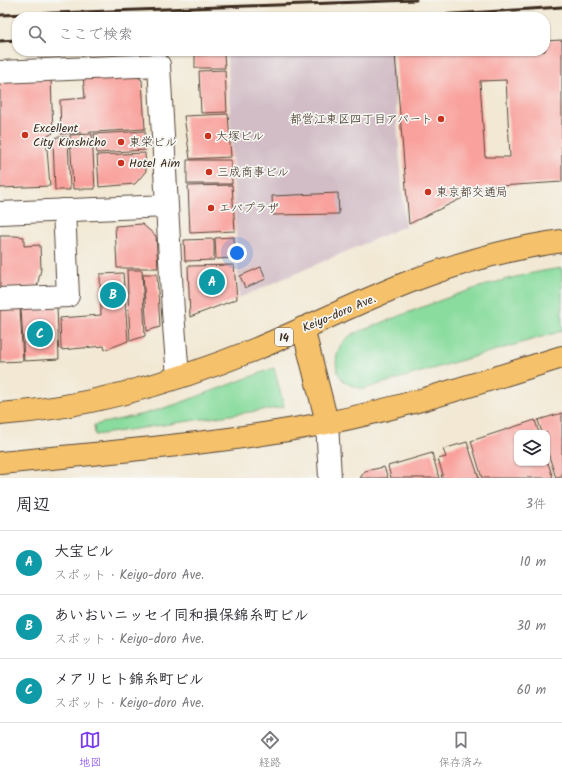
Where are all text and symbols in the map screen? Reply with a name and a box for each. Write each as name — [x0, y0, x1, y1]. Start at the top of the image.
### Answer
search box — [12, 12, 550, 56]
icon: search — [26, 23, 48, 45]
text: ここで検索 — [58, 23, 133, 47]
place label: 都営江東区四丁目アパート — [290, 110, 433, 129]
marker: 都営江東区四丁目アパート — [436, 114, 446, 124]
place label: Excellent City Kinshicho — [33, 119, 106, 152]
place label: 大塚ビル — [216, 127, 264, 146]
marker: Excellent City Kinshicho — [20, 130, 30, 140]
marker: 大塚ビル — [203, 131, 213, 141]
place label: 東栄ビル — [129, 133, 177, 152]
marker: 東栄ビル — [116, 137, 126, 147]
place label: Hotel Aim — [129, 154, 180, 173]
marker: Hotel Aim — [116, 158, 126, 168]
place label: 三成商事ビル — [217, 163, 289, 182]
marker: 三成商事ビル — [204, 167, 214, 177]
place label: 東京都交通局 — [436, 183, 508, 202]
marker: 東京都交通局 — [423, 187, 433, 197]
place label: エバプラザ — [219, 199, 279, 218]
marker: エバプラザ — [206, 203, 216, 213]
your location — [227, 243, 247, 263]
pin: A — [199, 267, 225, 297]
pin: B — [100, 280, 126, 310]
street label: Keiyo-doro Ave. — [300, 289, 379, 337]
pin: C — [27, 319, 53, 349]
road number: 14 — [275, 328, 293, 346]
map controls — [514, 430, 550, 466]
button: layers — [514, 430, 550, 466]
text: 周辺 — [16, 492, 50, 519]
text: 3件 — [526, 494, 546, 515]
text: 大宝ビル — [54, 540, 114, 564]
text: A — [25, 552, 33, 573]
text: 10 m — [520, 552, 546, 573]
text: スポット · Keiyo-doro Ave. — [54, 565, 204, 586]
text: あいおいニッセイ同和損保錦糸町ビル — [54, 604, 308, 628]
text: B — [25, 616, 33, 637]
text: 30 m — [517, 616, 546, 637]
text: スポット · Keiyo-doro Ave. — [54, 629, 204, 650]
text: メアリヒト錦糸町ビル — [54, 668, 204, 692]
text: C — [25, 680, 33, 701]
text: 60 m — [517, 680, 546, 701]
text: スポット · Keiyo-doro Ave. — [54, 693, 204, 714]
tab: 地図 — [79, 729, 101, 772]
tab: 経路 — [259, 729, 281, 772]
tab: 保存済み — [439, 729, 483, 772]

